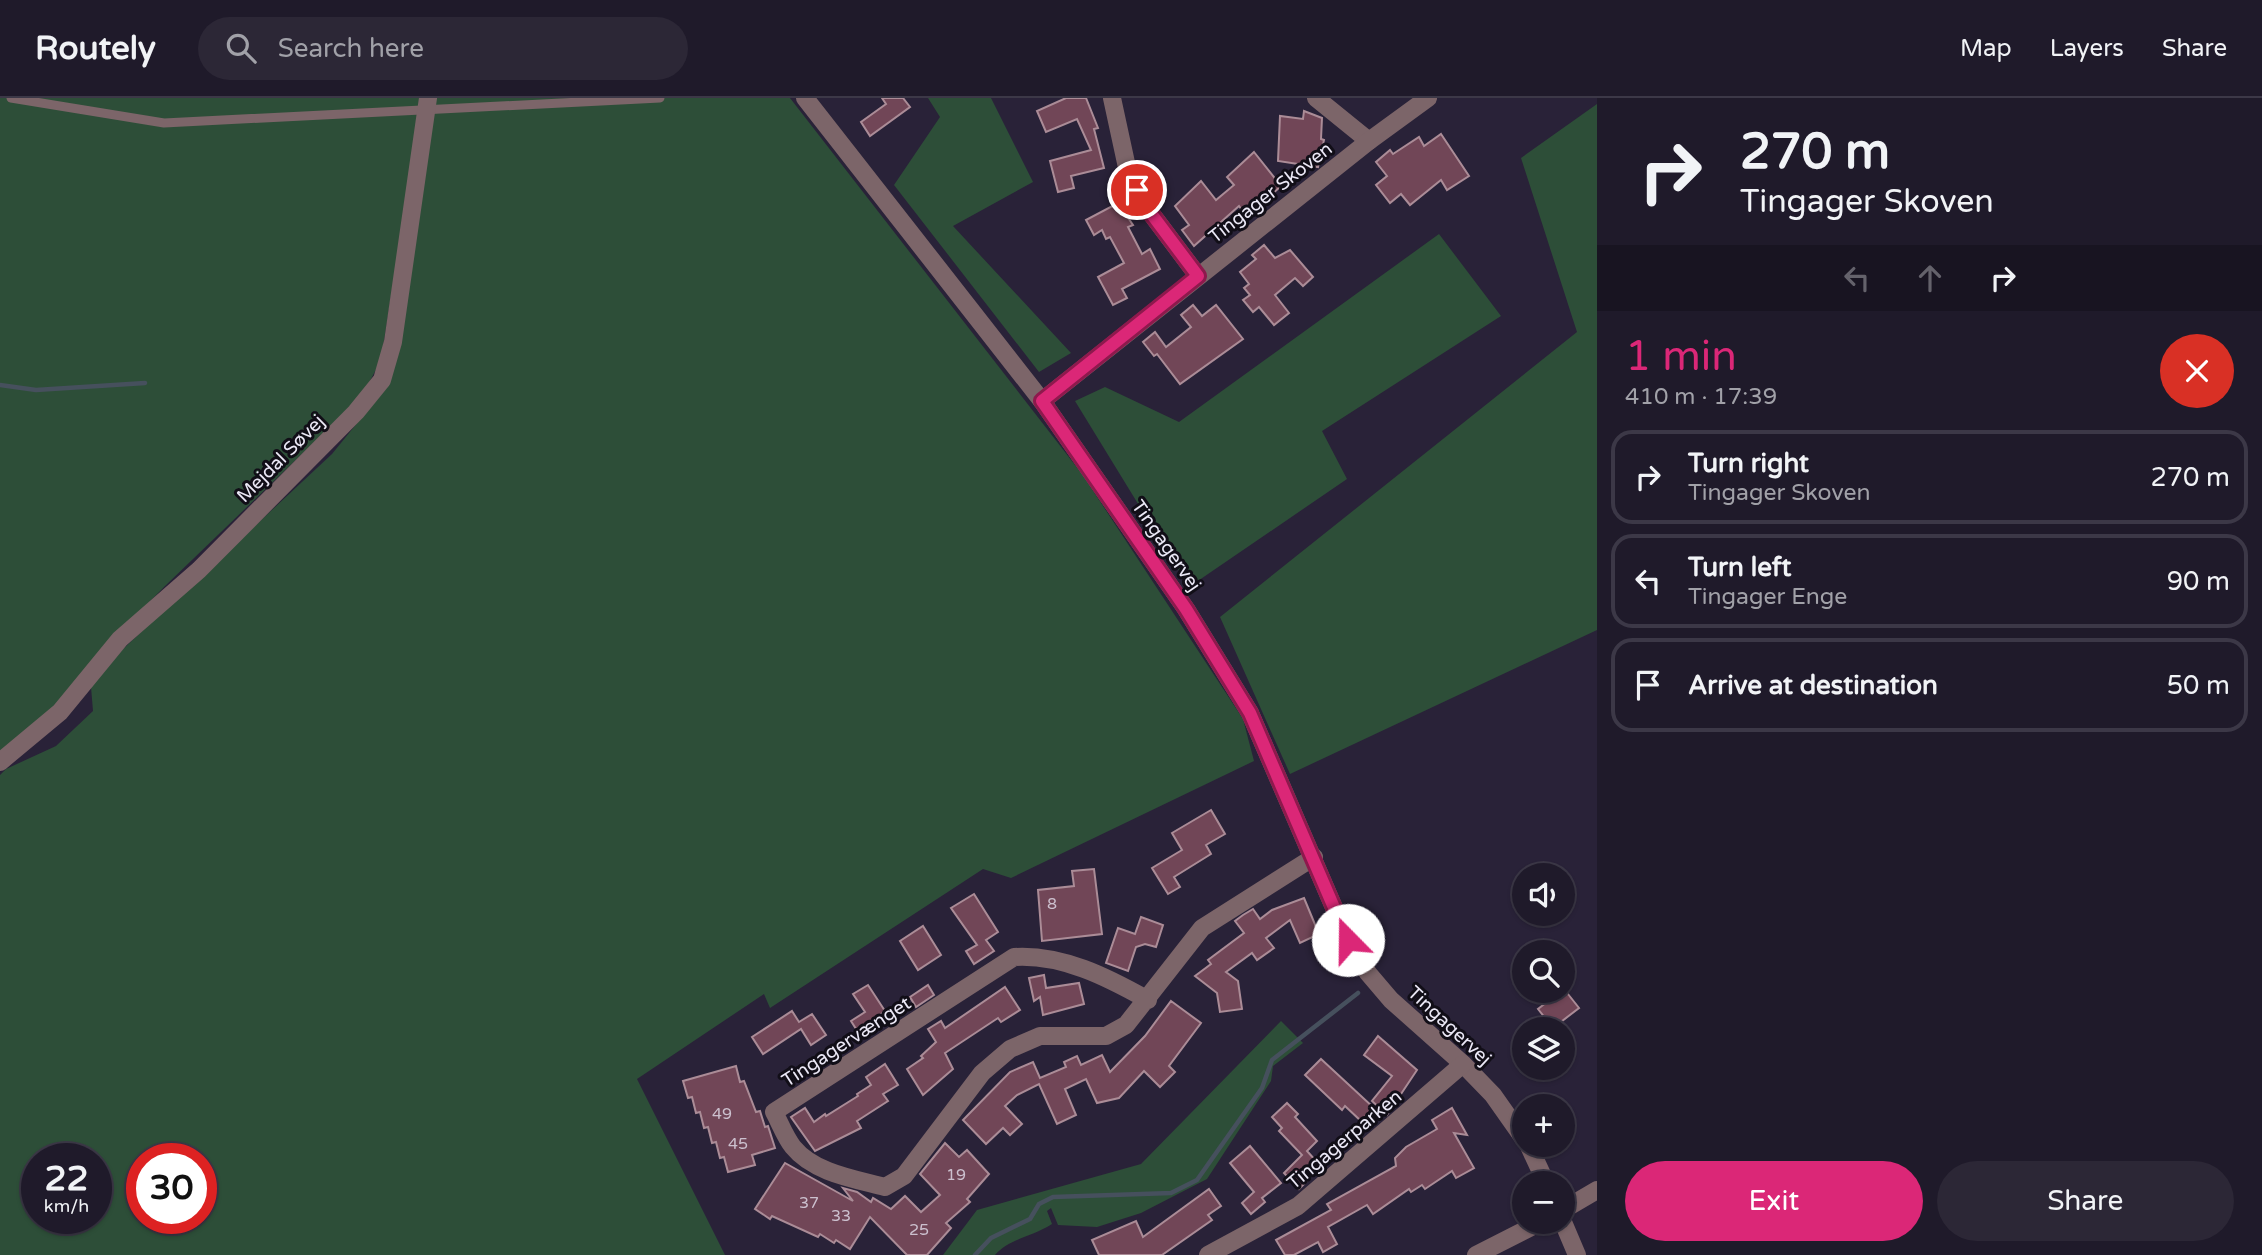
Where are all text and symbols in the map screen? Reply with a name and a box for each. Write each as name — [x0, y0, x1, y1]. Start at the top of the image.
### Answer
search box — [198, 17, 688, 80]
text: Routely — [35, 29, 156, 68]
icon: search — [222, 29, 260, 67]
text: Search here — [278, 33, 424, 64]
text: Map — [1960, 34, 2012, 63]
text: Layers — [2050, 34, 2124, 63]
text: Share — [2162, 34, 2227, 63]
text: 270 m — [1740, 123, 1890, 182]
icon: right — [1625, 126, 1716, 217]
street label: Tingager Skoven — [1204, 138, 1337, 248]
pin — [1107, 160, 1167, 220]
icon: arrive — [1118, 171, 1156, 209]
text: Tingager Skoven — [1740, 183, 1994, 221]
icon: left — [1838, 259, 1876, 297]
icon: ahead — [1911, 259, 1949, 297]
icon: right — [1984, 259, 2022, 297]
text: 1 min — [1625, 331, 1737, 382]
button: close — [2160, 334, 2234, 408]
text: 410 m · 17:39 — [1625, 383, 1777, 411]
street label: Mejdal Søvej — [232, 410, 329, 507]
text: Turn right — [1688, 448, 1809, 479]
icon: right — [1629, 458, 1667, 496]
text: 270 m — [2150, 462, 2230, 493]
text: Tingager Skoven — [1688, 479, 1870, 507]
street label: Tingagervej — [1127, 496, 1206, 595]
text: Turn left — [1688, 552, 1791, 583]
icon: left — [1629, 562, 1667, 600]
text: 90 m — [2167, 566, 2230, 597]
text: Tingager Enge — [1688, 583, 1847, 611]
icon: arrive — [1629, 666, 1667, 704]
text: Arrive at destination — [1688, 670, 1938, 701]
text: 50 m — [2167, 670, 2230, 701]
map controls — [1512, 863, 1575, 1234]
button: sound — [1512, 863, 1575, 926]
house number: 8 — [1047, 894, 1057, 914]
position arrow — [1311, 903, 1385, 977]
button: search — [1512, 940, 1575, 1003]
street label: Tingagervej — [1403, 982, 1496, 1070]
street label: Tingagervænget — [778, 992, 915, 1092]
button: layers — [1512, 1017, 1575, 1080]
street label: Tingagerparken — [1283, 1085, 1406, 1194]
button: + — [1512, 1094, 1575, 1157]
house number: 49 — [712, 1104, 732, 1124]
house number: 45 — [728, 1134, 748, 1154]
speed limit sign: 30 — [126, 1143, 217, 1234]
text: 22 — [45, 1158, 88, 1200]
button: Exit — [1625, 1161, 1923, 1241]
button: Share — [1937, 1161, 2234, 1241]
house number: 19 — [946, 1165, 966, 1185]
button: − — [1512, 1171, 1575, 1234]
house number: 37 — [799, 1193, 819, 1213]
text: km/h — [44, 1195, 89, 1217]
house number: 33 — [831, 1206, 851, 1226]
house number: 25 — [909, 1220, 929, 1240]

